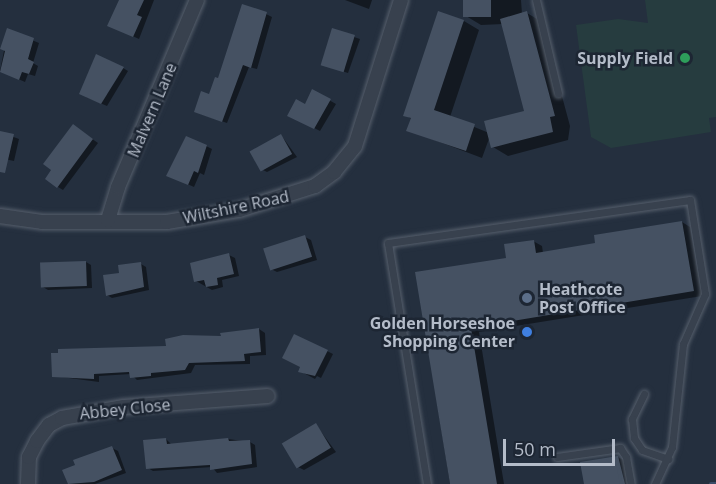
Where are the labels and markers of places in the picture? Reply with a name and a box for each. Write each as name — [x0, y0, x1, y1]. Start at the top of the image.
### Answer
place label: Supply Field — [577, 48, 673, 68]
marker: Supply Field — [678, 51, 692, 65]
place label: Heathcote Post Office — [539, 279, 626, 317]
marker: Heathcote Post Office — [520, 291, 534, 305]
place label: Golden Horseshoe Shopping Center — [370, 313, 515, 351]
marker: Golden Horseshoe Shopping Center — [520, 325, 534, 339]

